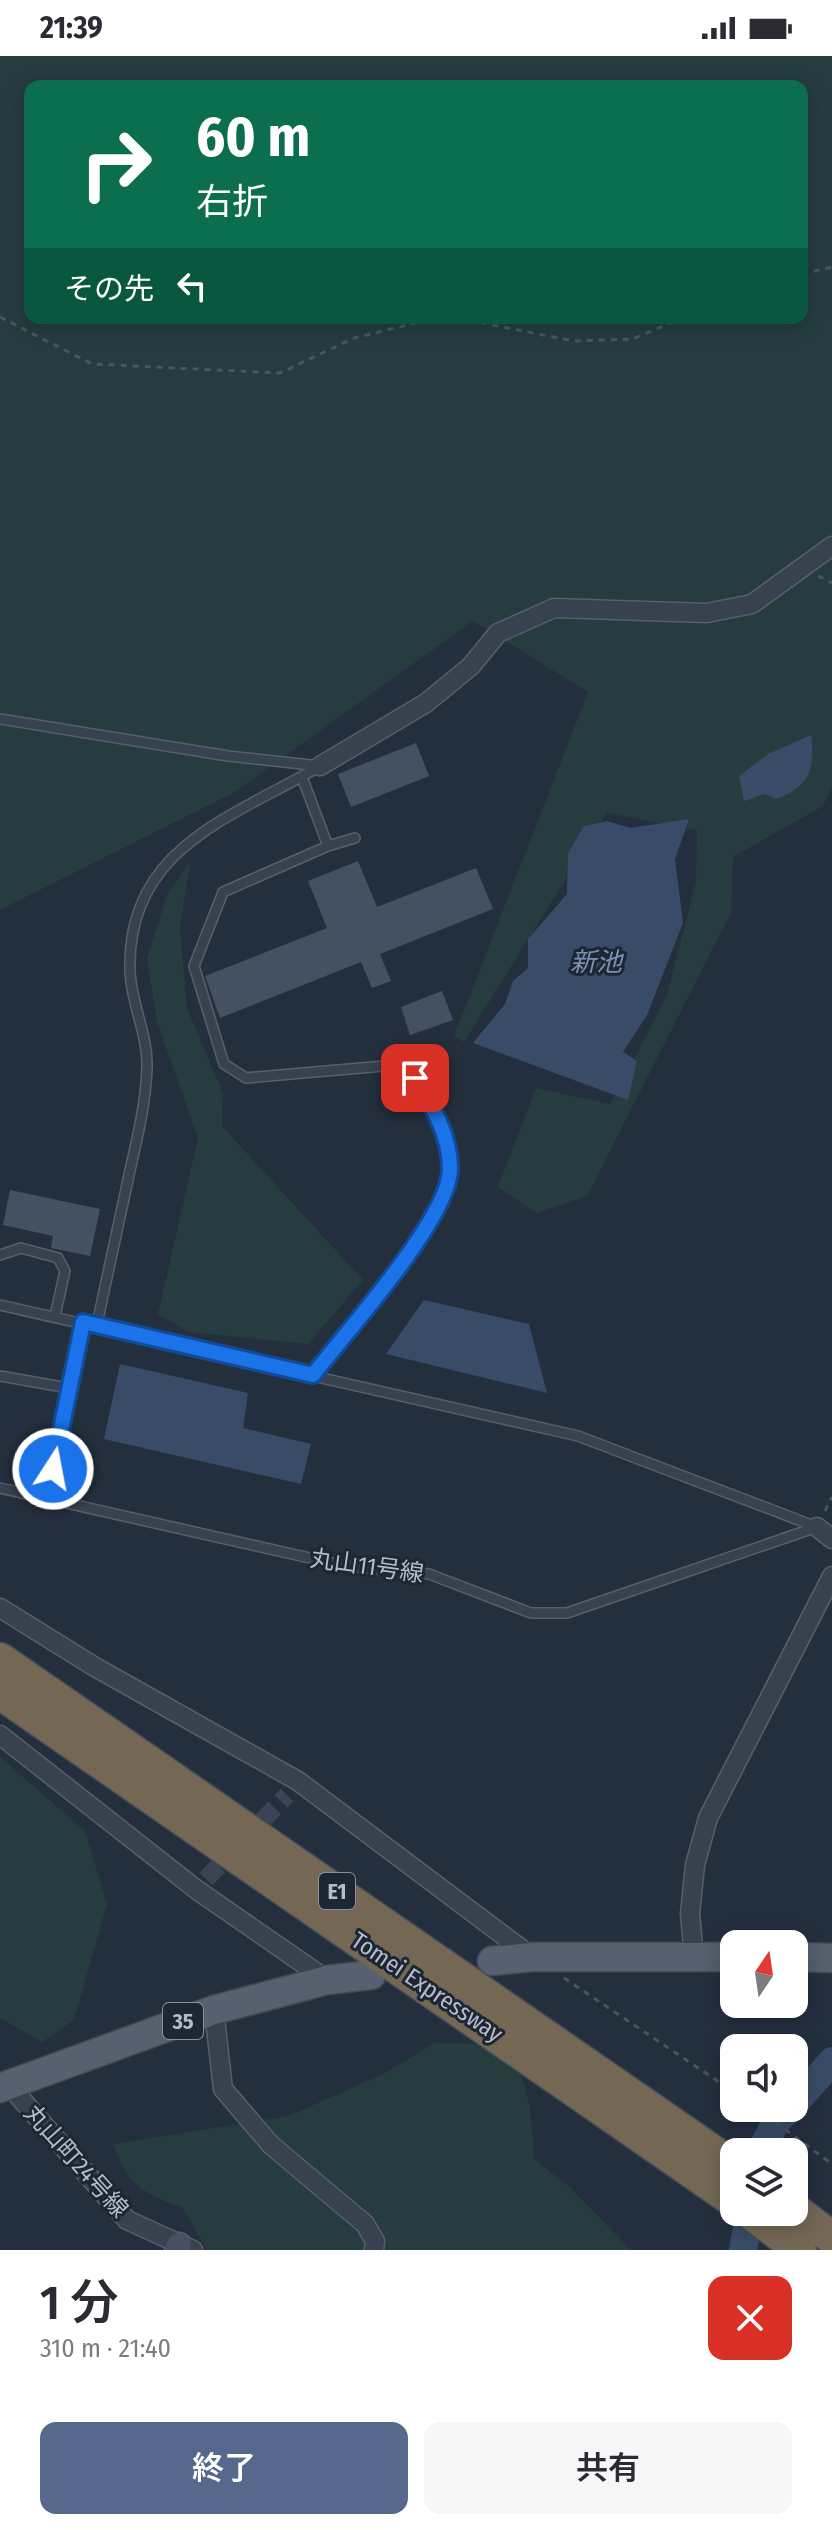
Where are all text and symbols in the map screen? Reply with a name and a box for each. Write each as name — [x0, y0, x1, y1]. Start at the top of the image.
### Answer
text: 21:39 — [40, 10, 103, 46]
text: 60 m — [196, 104, 310, 171]
icon: right — [64, 112, 168, 216]
text: 右折 — [196, 180, 268, 224]
icon: left — [170, 264, 214, 308]
text: その先 — [64, 271, 154, 307]
water label: 新池 — [570, 947, 625, 978]
pin — [381, 1044, 449, 1112]
icon: arrive — [393, 1056, 437, 1100]
position arrow — [11, 1427, 95, 1511]
street label: 丸山11号線 — [308, 1544, 426, 1588]
road number: E1 — [319, 1873, 355, 1909]
street label: Tomei Expressway — [346, 1926, 508, 2048]
north arrow — [720, 1930, 808, 2018]
map controls — [720, 1930, 808, 2226]
road number: 35 — [163, 2003, 203, 2039]
button: sound — [720, 2034, 808, 2122]
street label: 丸山町24号線 — [18, 2099, 134, 2223]
button: layers — [720, 2138, 808, 2226]
text: 1 分 — [40, 2274, 118, 2332]
button: close — [708, 2276, 792, 2360]
text: 310 m · 21:40 — [40, 2333, 171, 2364]
button: 終了 — [40, 2422, 408, 2514]
button: 共有 — [424, 2422, 792, 2514]

